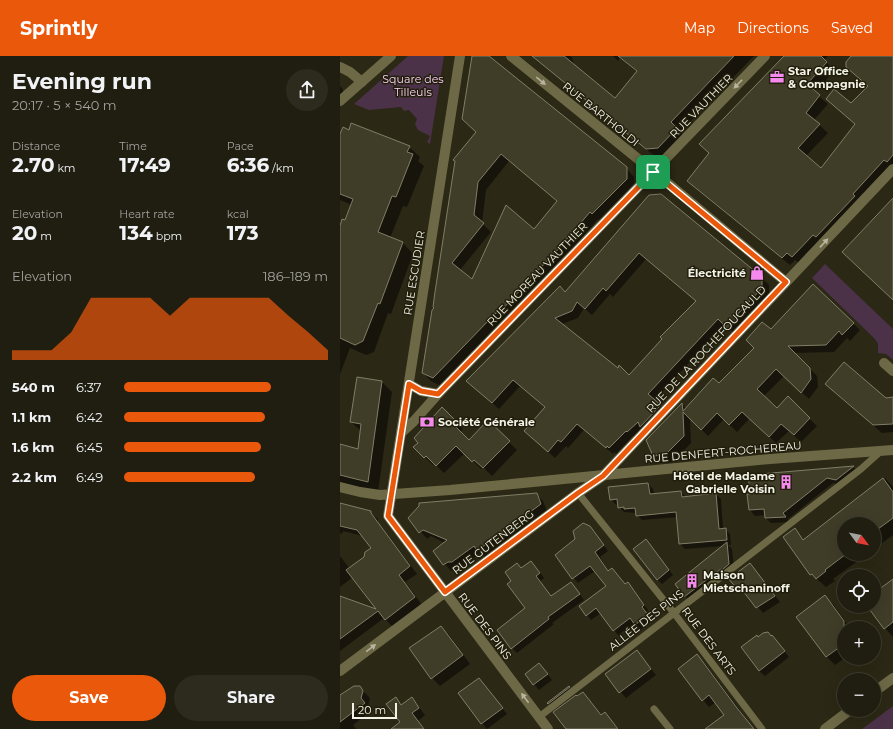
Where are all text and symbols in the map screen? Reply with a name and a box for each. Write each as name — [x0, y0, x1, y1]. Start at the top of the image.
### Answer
text: Sprintly — [20, 17, 98, 40]
text: Map — [684, 19, 715, 37]
text: Directions — [737, 19, 809, 37]
text: Saved — [831, 19, 873, 37]
place label: Star Office & Compagnie — [788, 64, 866, 91]
text: Evening run — [12, 68, 152, 95]
button: share — [286, 69, 328, 111]
office icon: Star Office & Compagnie — [769, 69, 785, 85]
street label: RUE VAUTHIER — [667, 71, 735, 141]
park label: Square des Tilleuls — [382, 72, 444, 99]
one-way arrow — [536, 76, 546, 85]
street label: RUE BARTHOLDI — [560, 79, 642, 149]
one-way arrow — [733, 79, 743, 89]
text: 20:17 · 5 × 540 m — [12, 97, 117, 113]
text: Distance — [12, 139, 60, 153]
text: Time — [119, 139, 147, 153]
text: Pace — [227, 139, 254, 153]
text: 2.70 — [12, 153, 55, 177]
text: 17:49 — [119, 153, 171, 177]
text: 6:36 — [227, 153, 269, 177]
pin — [636, 155, 670, 189]
text: km — [55, 161, 76, 175]
text: /km — [269, 161, 294, 175]
icon: arrive — [642, 161, 664, 183]
text: Elevation — [12, 207, 63, 221]
text: Heart rate — [119, 207, 175, 221]
text: kcal — [227, 207, 249, 221]
street label: RUE MOREAU VAUTHIER — [484, 219, 590, 329]
text: 20 — [12, 221, 37, 245]
text: 134 — [119, 221, 153, 245]
text: 173 — [227, 221, 259, 245]
text: m — [37, 229, 52, 243]
text: bpm — [153, 229, 182, 243]
street label: RUE ESCUDIER — [400, 230, 428, 316]
one-way arrow — [819, 238, 828, 247]
shop icon: Électricité — [749, 265, 765, 281]
place label: Électricité — [688, 266, 746, 280]
text: Elevation — [12, 268, 72, 284]
text: 186–189 m — [263, 268, 328, 284]
street label: RUE DE LA ROCHEFOUCAULD — [643, 282, 769, 416]
text: 540 m — [12, 379, 55, 395]
text: 6:37 — [76, 379, 102, 395]
text: 1.1 km — [12, 409, 51, 425]
text: 6:42 — [76, 409, 103, 425]
bank icon: Société Générale — [419, 414, 435, 430]
place label: Société Générale — [438, 415, 535, 429]
street label: RUE DENFERT-ROCHEREAU — [644, 438, 802, 466]
text: 1.6 km — [12, 439, 54, 455]
text: 6:45 — [76, 439, 103, 455]
text: 2.2 km — [12, 469, 57, 485]
text: 6:49 — [76, 469, 103, 485]
place label: Hôtel de Madame Gabrielle Voisin — [673, 469, 775, 496]
building icon: Hôtel de Madame Gabrielle Voisin — [778, 474, 794, 490]
street label: RUE GUTENBERG — [449, 507, 537, 577]
north arrow — [837, 517, 881, 561]
map controls — [837, 517, 881, 717]
place label: Maison Mietschaninoff — [703, 568, 790, 595]
button: locate — [837, 569, 881, 613]
building icon: Maison Mietschaninoff — [684, 573, 700, 589]
street label: ALLÉE DES PINS — [606, 586, 686, 654]
street label: RUE DES PINS — [455, 590, 515, 662]
street label: RUE DES ARTS — [679, 604, 739, 678]
button: + — [837, 621, 881, 665]
one-way arrow — [366, 643, 377, 652]
button: − — [837, 673, 881, 717]
button: Save — [12, 675, 166, 721]
button: Share — [174, 675, 328, 721]
one-way arrow — [521, 693, 529, 703]
scale bar — [352, 701, 397, 720]
text: 20 m — [358, 703, 386, 717]

